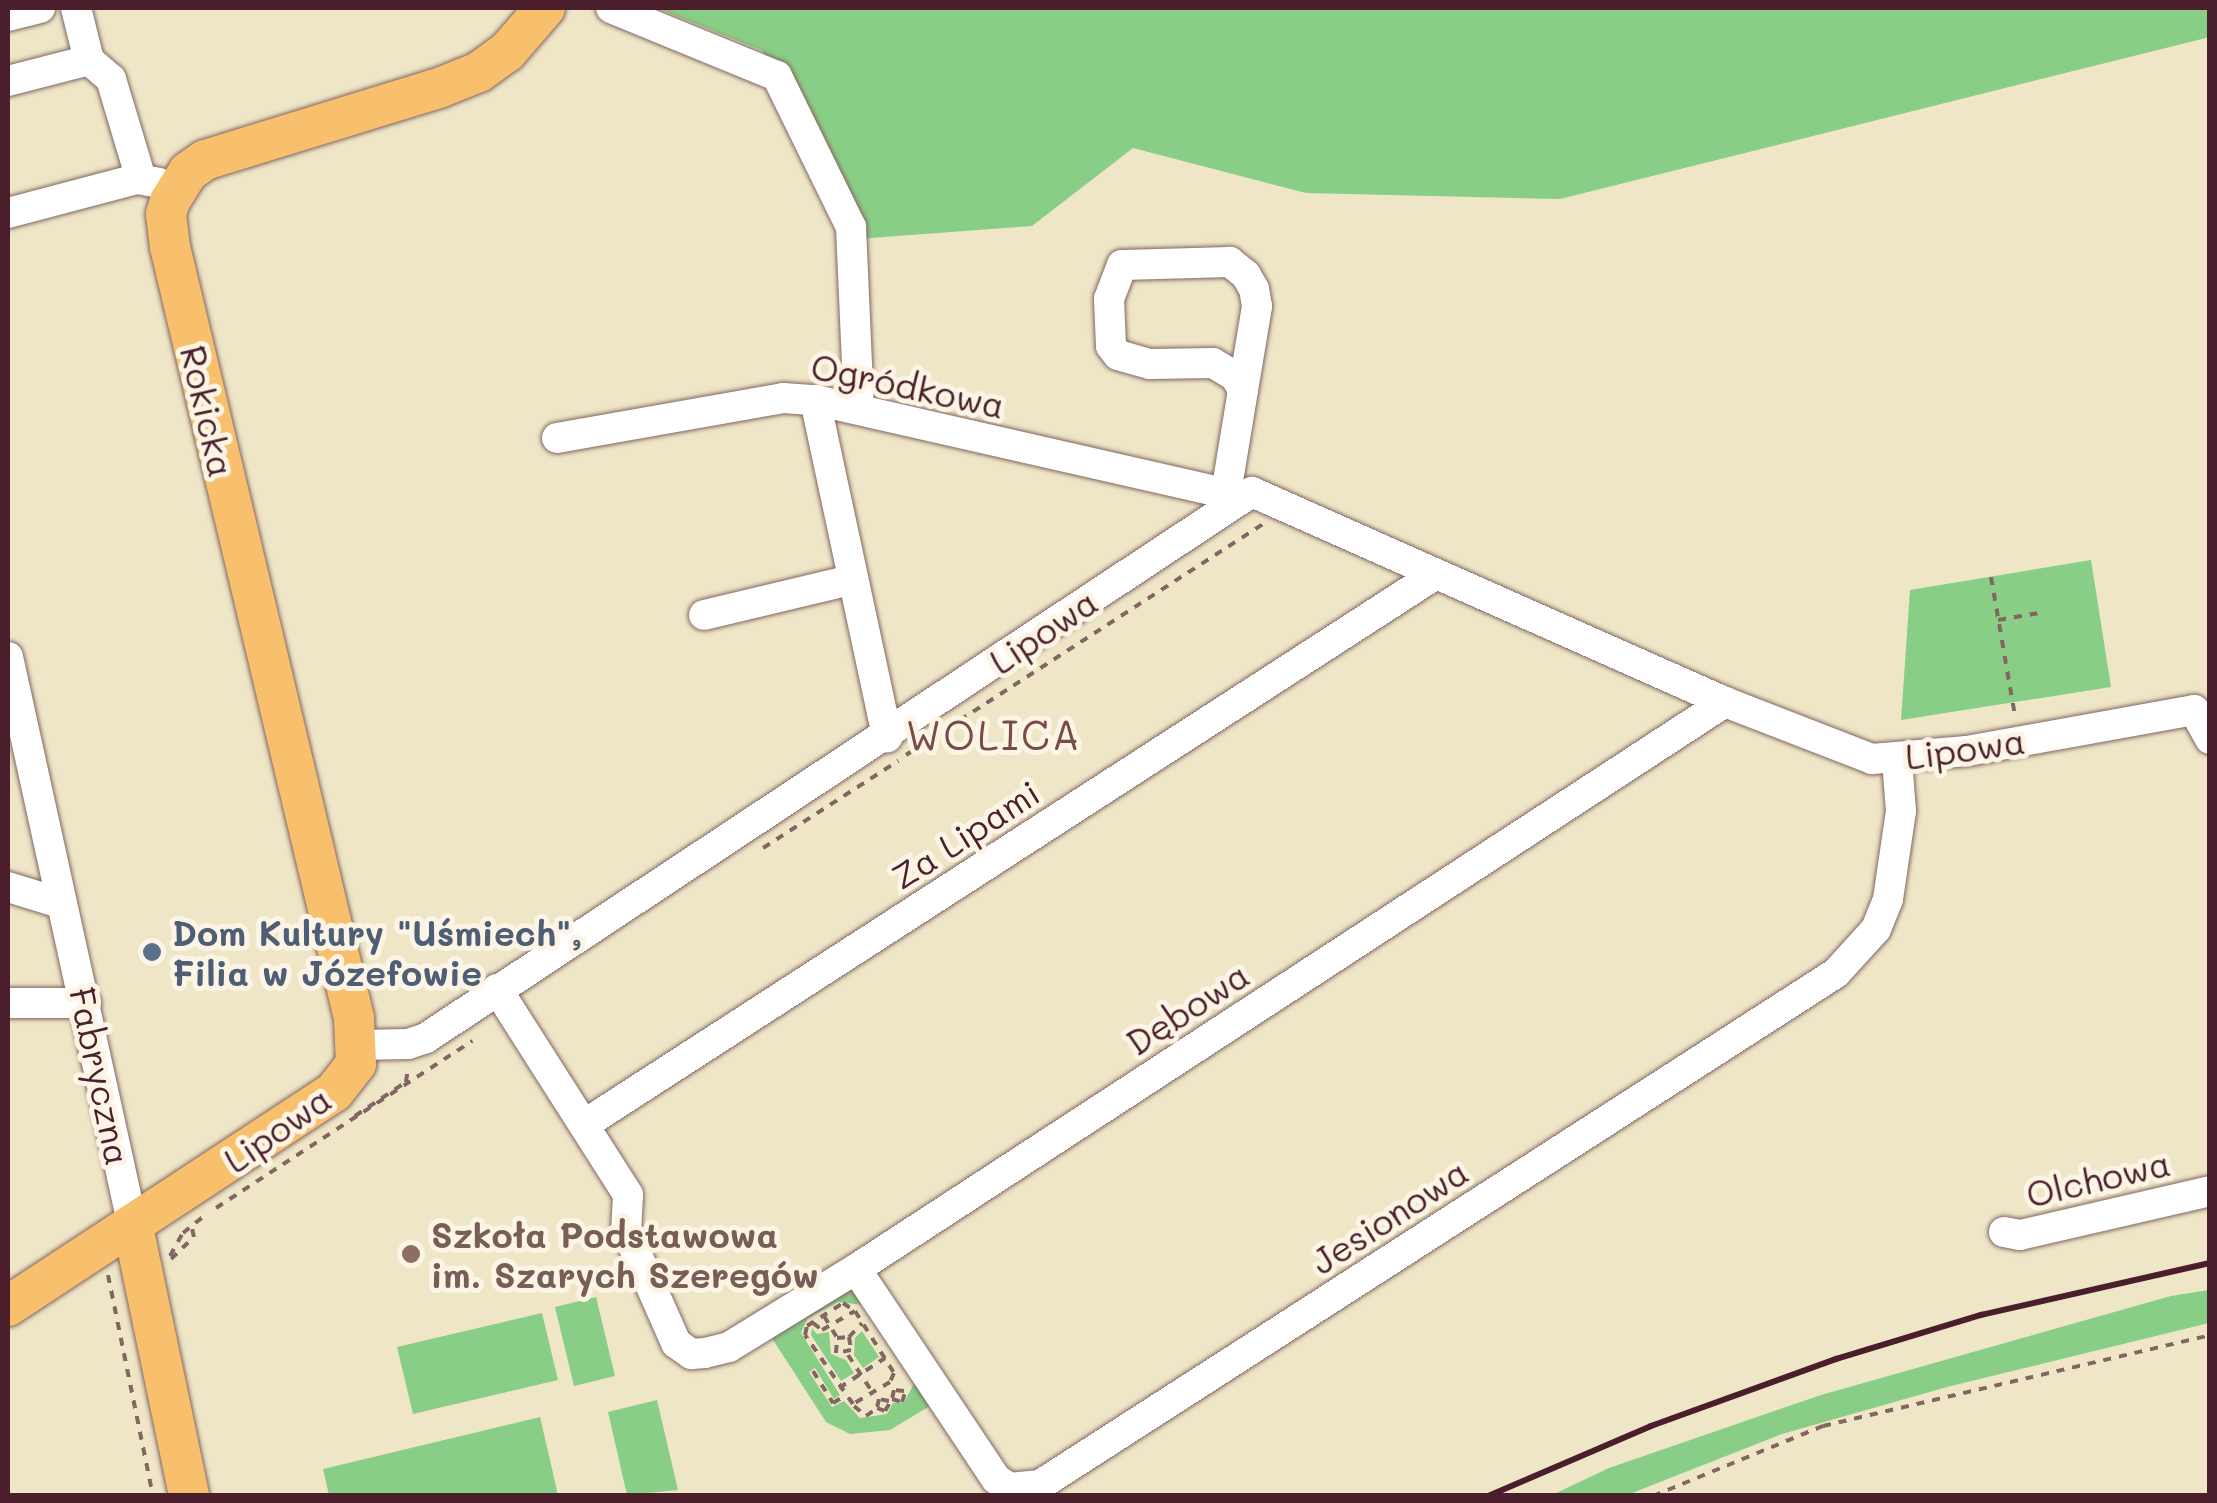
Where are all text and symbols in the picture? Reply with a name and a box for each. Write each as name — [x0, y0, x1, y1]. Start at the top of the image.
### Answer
street label: Rokicka — [173, 341, 243, 481]
street label: Ogródkowa — [807, 344, 1009, 426]
street label: Lipowa — [981, 580, 1105, 682]
district label: WOLICA — [906, 710, 1082, 758]
street label: Lipowa — [1902, 719, 2028, 777]
street label: Za Lipami — [883, 771, 1047, 897]
place label: Dom Kultury "Uśmiech", Filia w Józefowie — [172, 911, 582, 993]
marker: Dom Kultury "Uśmiech", Filia w Józefowie — [141, 941, 163, 963]
street label: Dębowa — [1118, 953, 1256, 1063]
street label: Fabryczna — [62, 983, 140, 1169]
street label: Lipowa — [216, 1077, 338, 1181]
street label: Olchowa — [2022, 1141, 2174, 1215]
street label: Jesionowa — [1303, 1150, 1475, 1282]
place label: Szkoła Podstawowa im. Szarych Szeregów — [431, 1213, 819, 1295]
marker: Szkoła Podstawowa im. Szarych Szeregów — [400, 1243, 422, 1265]

